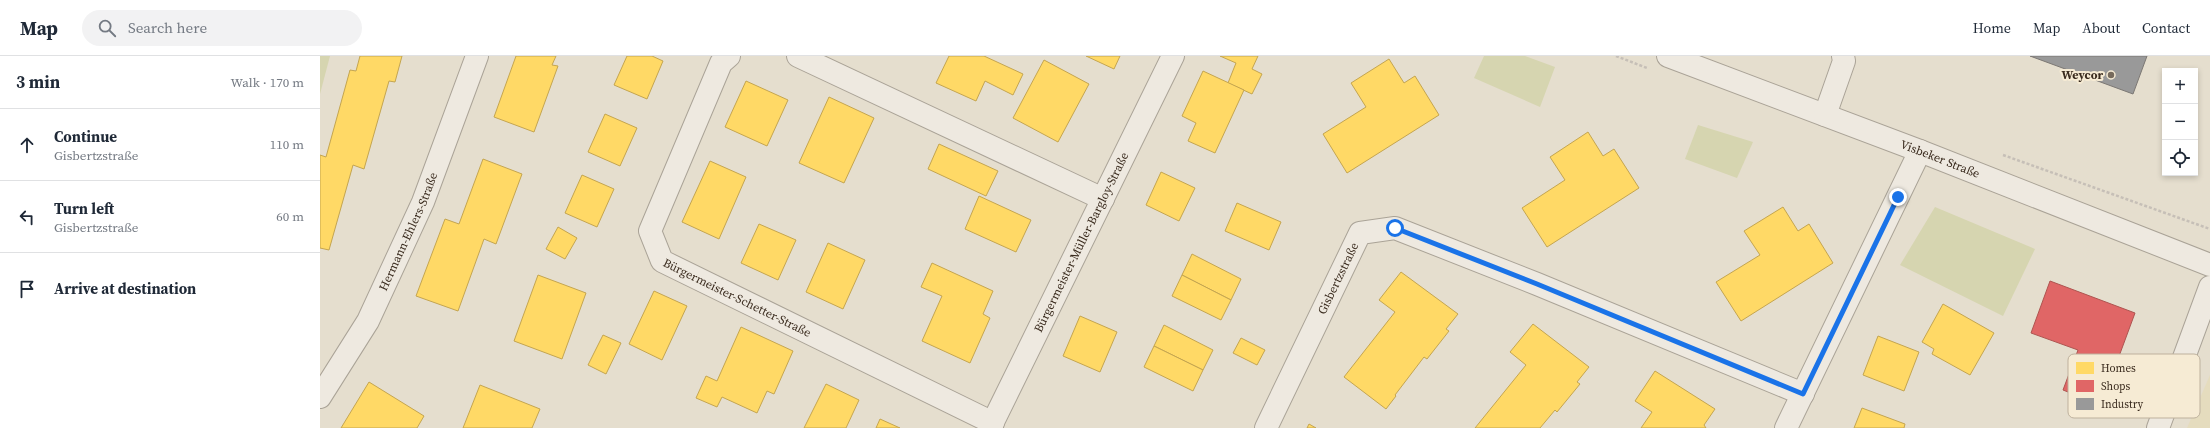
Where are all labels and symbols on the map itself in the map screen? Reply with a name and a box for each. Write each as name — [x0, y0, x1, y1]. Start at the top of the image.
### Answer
place label: Weycor — [2062, 67, 2103, 83]
marker: Weycor — [2106, 70, 2116, 80]
street label: Visbeker Straße — [1898, 136, 1982, 182]
street label: Bürgermeister-Müller-Bargloy-Straße — [1030, 150, 1132, 335]
street label: Hermann-Ehlers-Straße — [375, 170, 441, 293]
route end — [1889, 188, 1907, 206]
route start — [1386, 219, 1404, 237]
street label: Gisbertzstraße — [1314, 240, 1362, 317]
street label: Bürgermeister-Schetter-Straße — [661, 255, 814, 341]
legend — [2068, 354, 2200, 418]
text: Homes — [2101, 361, 2136, 376]
text: Shops — [2101, 379, 2130, 394]
text: Industry — [2101, 397, 2143, 412]

